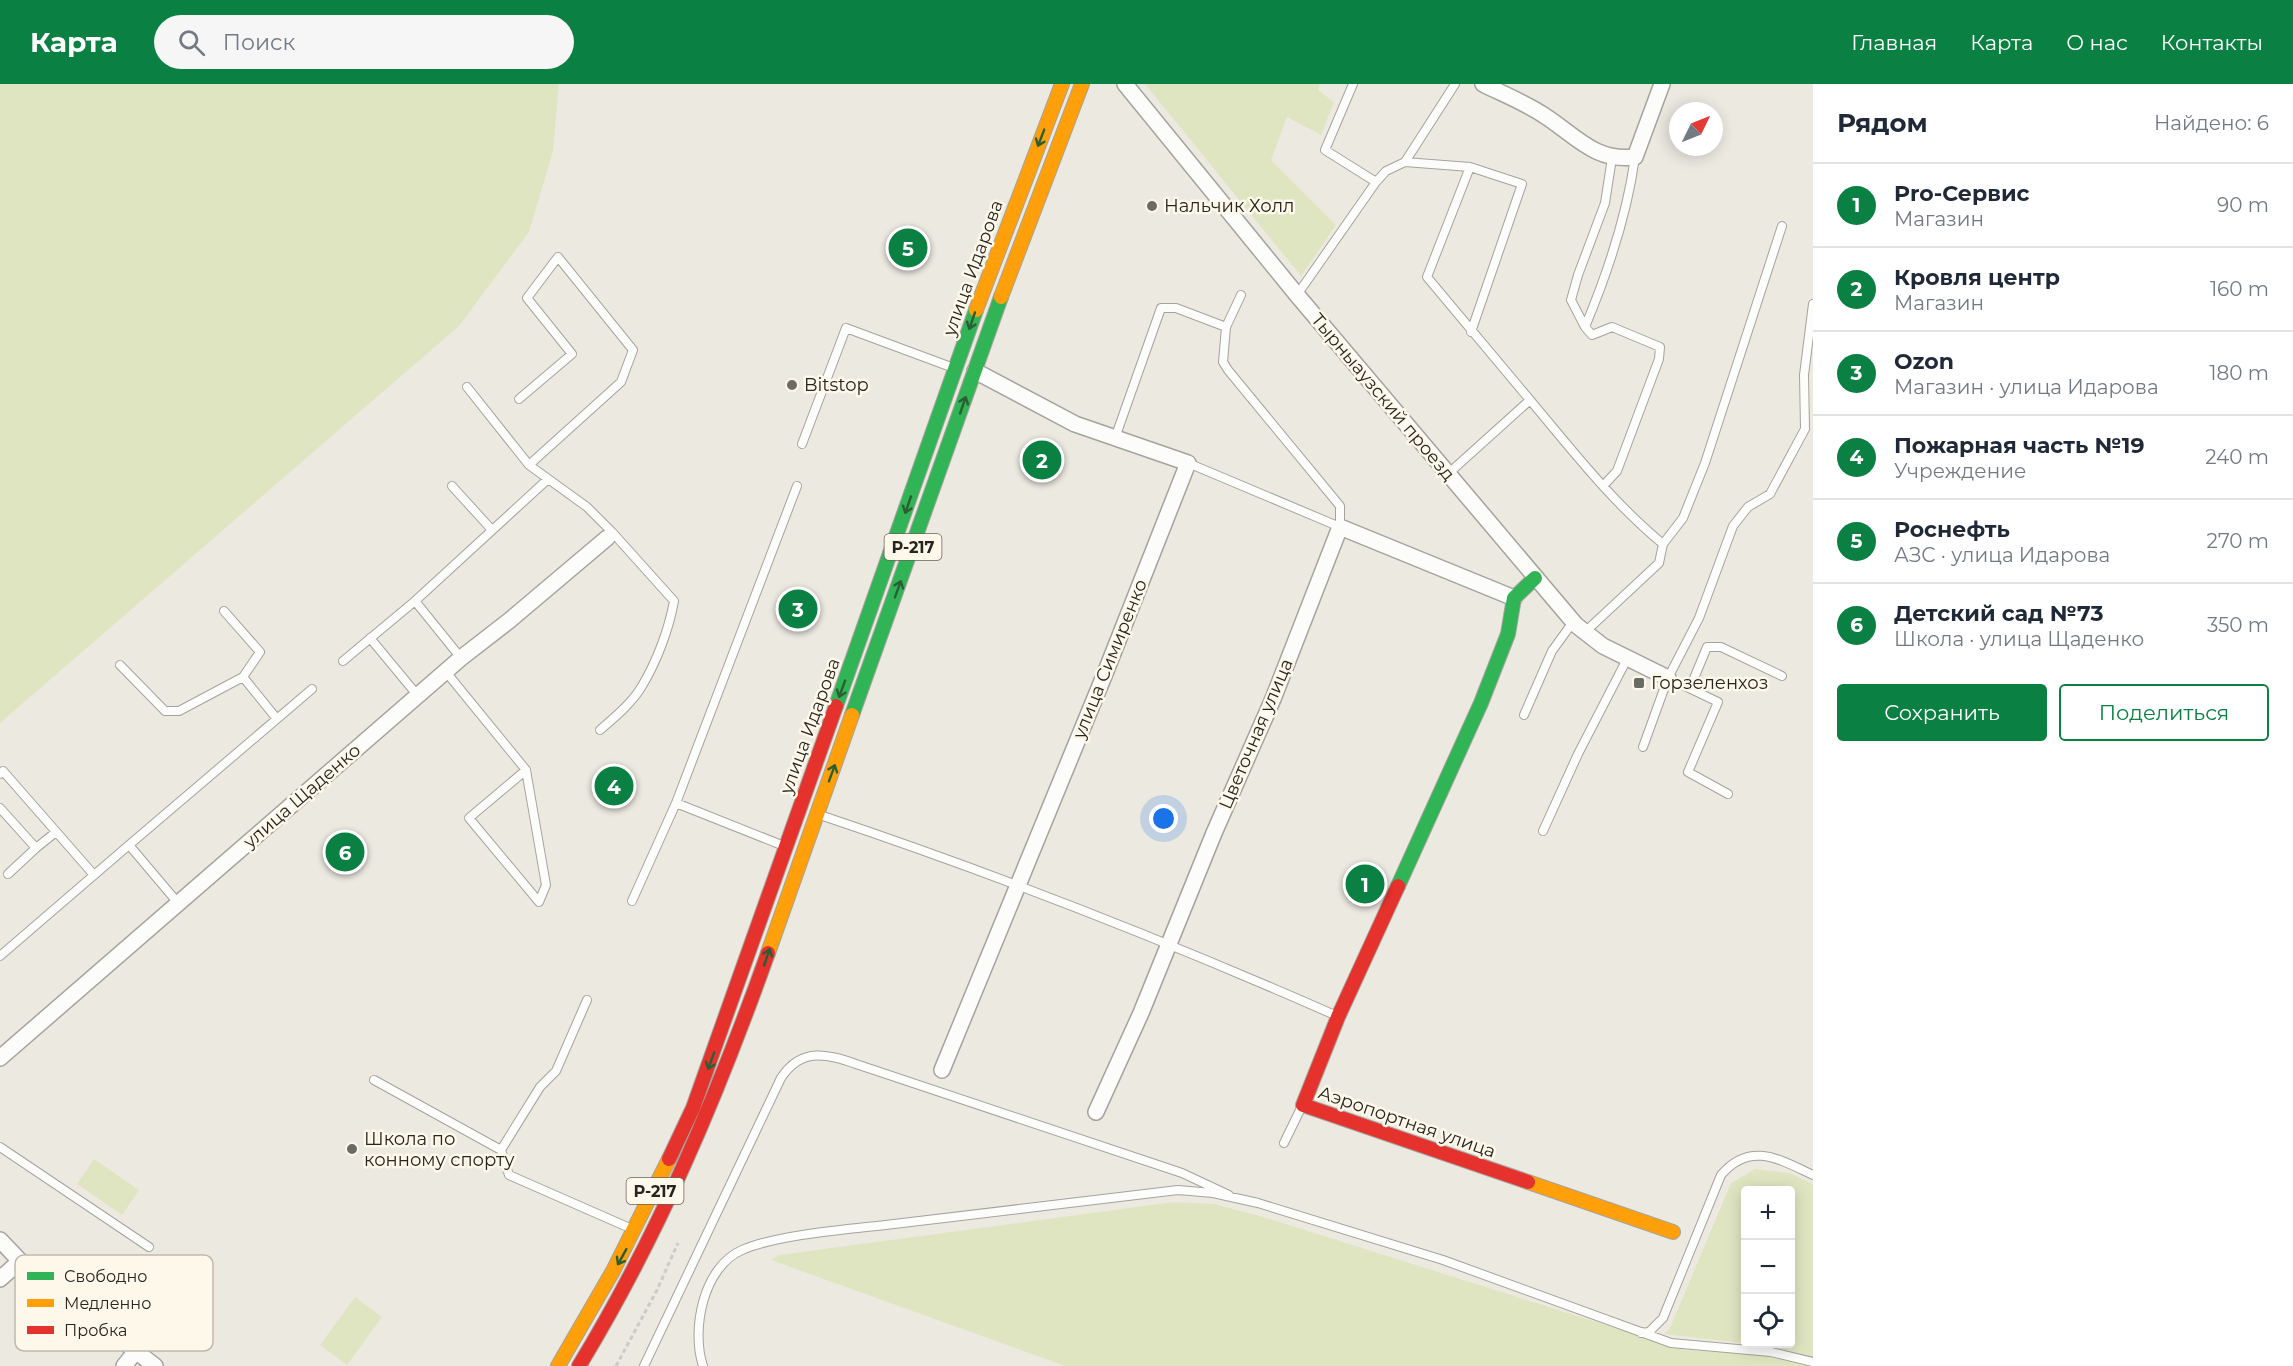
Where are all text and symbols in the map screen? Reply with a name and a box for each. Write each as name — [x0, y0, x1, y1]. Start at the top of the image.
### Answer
search box — [154, 15, 574, 69]
text: Карта — [30, 25, 118, 59]
icon: search — [175, 26, 208, 59]
text: Поиск — [223, 29, 295, 56]
text: Главная — [1851, 30, 1937, 55]
text: Карта — [1970, 30, 2033, 55]
text: О нас — [2066, 30, 2128, 55]
text: Контакты — [2161, 30, 2263, 55]
north arrow — [1669, 102, 1723, 156]
text: Рядом — [1837, 107, 1928, 139]
text: Найдено: 6 — [2154, 111, 2269, 135]
one-way arrow — [1035, 129, 1046, 147]
text: Pro-Сервис — [1894, 180, 2030, 207]
text: 1 — [1853, 193, 1860, 217]
text: 90 m — [2217, 193, 2269, 217]
place label: Нальчик Холл — [1164, 195, 1294, 217]
street label: улица Идарова — [938, 197, 1008, 340]
marker: Нальчик Холл — [1145, 199, 1159, 213]
text: Магазин — [1894, 207, 1984, 231]
pin: 5 — [888, 226, 928, 270]
text: Кровля центр — [1894, 264, 2060, 291]
text: 2 — [1851, 277, 1862, 301]
text: 160 m — [2210, 277, 2269, 301]
text: Магазин — [1894, 291, 1984, 315]
street label: Тырныаузский проезд — [1307, 309, 1460, 485]
one-way arrow — [966, 311, 977, 330]
text: Ozon — [1894, 348, 1954, 375]
text: 3 — [1851, 361, 1862, 385]
text: 180 m — [2209, 361, 2269, 385]
place label: Bitstop — [804, 374, 869, 396]
text: Магазин · улица Идарова — [1894, 375, 2159, 399]
marker: Bitstop — [785, 378, 799, 392]
one-way arrow — [958, 396, 969, 415]
text: Пожарная часть №19 — [1894, 432, 2144, 459]
pin: 2 — [1022, 438, 1062, 482]
text: 4 — [1850, 445, 1863, 469]
text: 240 m — [2205, 445, 2269, 469]
text: Учреждение — [1894, 459, 2026, 483]
one-way arrow — [901, 495, 912, 514]
text: Роснефть — [1894, 516, 2010, 543]
text: 5 — [1851, 529, 1862, 553]
text: 270 m — [2207, 529, 2269, 553]
road number: Р-217 — [884, 534, 942, 560]
text: АЗС · улица Идарова — [1894, 543, 2110, 567]
street label: улица Симиренко — [1068, 576, 1152, 743]
one-way arrow — [893, 580, 904, 599]
pin: 3 — [778, 586, 818, 632]
text: Детский сад №73 — [1894, 600, 2104, 627]
text: 6 — [1850, 613, 1863, 637]
text: 350 m — [2207, 613, 2269, 637]
text: Школа · улица Щаденко — [1894, 627, 2144, 651]
street label: улица Идарова — [775, 655, 845, 798]
street label: Цветочная улица — [1214, 655, 1298, 813]
place label: Горзеленхоз — [1651, 672, 1768, 694]
marker: Горзеленхоз — [1632, 676, 1646, 690]
one-way arrow — [836, 679, 847, 697]
button: Сохранить — [1837, 684, 2047, 741]
button: Поделиться — [2059, 684, 2269, 741]
street label: улица Щаденко — [238, 739, 365, 854]
pin: 4 — [594, 764, 634, 808]
one-way arrow — [828, 764, 839, 783]
your location — [1149, 804, 1178, 833]
pin: 6 — [326, 830, 364, 874]
pin: 1 — [1346, 862, 1384, 906]
one-way arrow — [763, 948, 774, 966]
one-way arrow — [705, 1051, 716, 1069]
street label: Аэропортная улица — [1315, 1081, 1499, 1163]
place label: Школа по конному спорту — [364, 1128, 515, 1171]
marker: Школа по конному спорту — [345, 1142, 359, 1156]
road number: Р-217 — [626, 1178, 684, 1204]
map controls — [1741, 1186, 1795, 1348]
button: + — [1741, 1186, 1795, 1240]
button: − — [1741, 1240, 1795, 1294]
one-way arrow — [616, 1248, 628, 1265]
legend — [15, 1255, 213, 1351]
text: Свободно — [64, 1267, 147, 1286]
text: Медленно — [64, 1294, 151, 1313]
button: locate — [1741, 1294, 1795, 1348]
text: Пробка — [64, 1321, 127, 1340]

